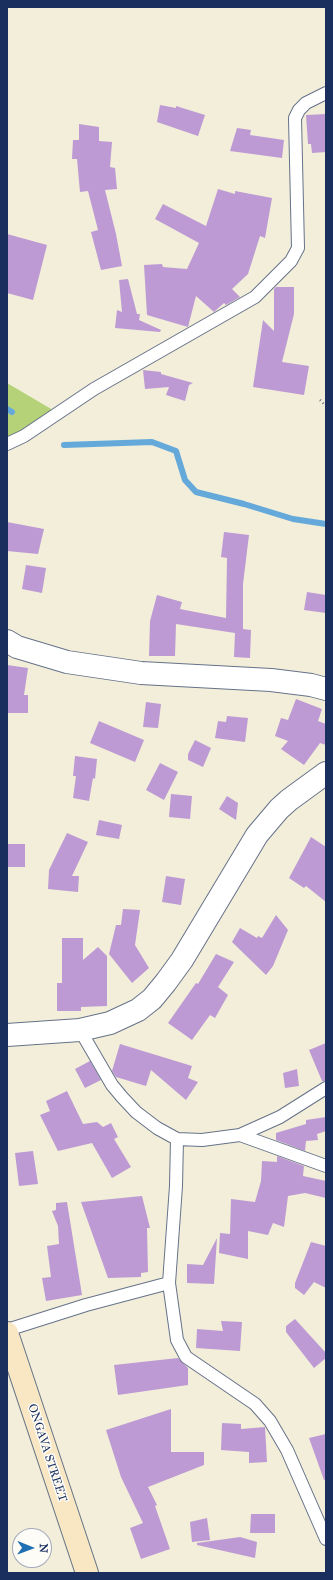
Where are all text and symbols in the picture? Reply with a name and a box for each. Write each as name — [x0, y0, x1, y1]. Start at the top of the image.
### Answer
street label: ONGAVA STREET — [24, 1402, 70, 1504]
north arrow — [12, 1528, 52, 1568]
text: N — [37, 1543, 50, 1553]

